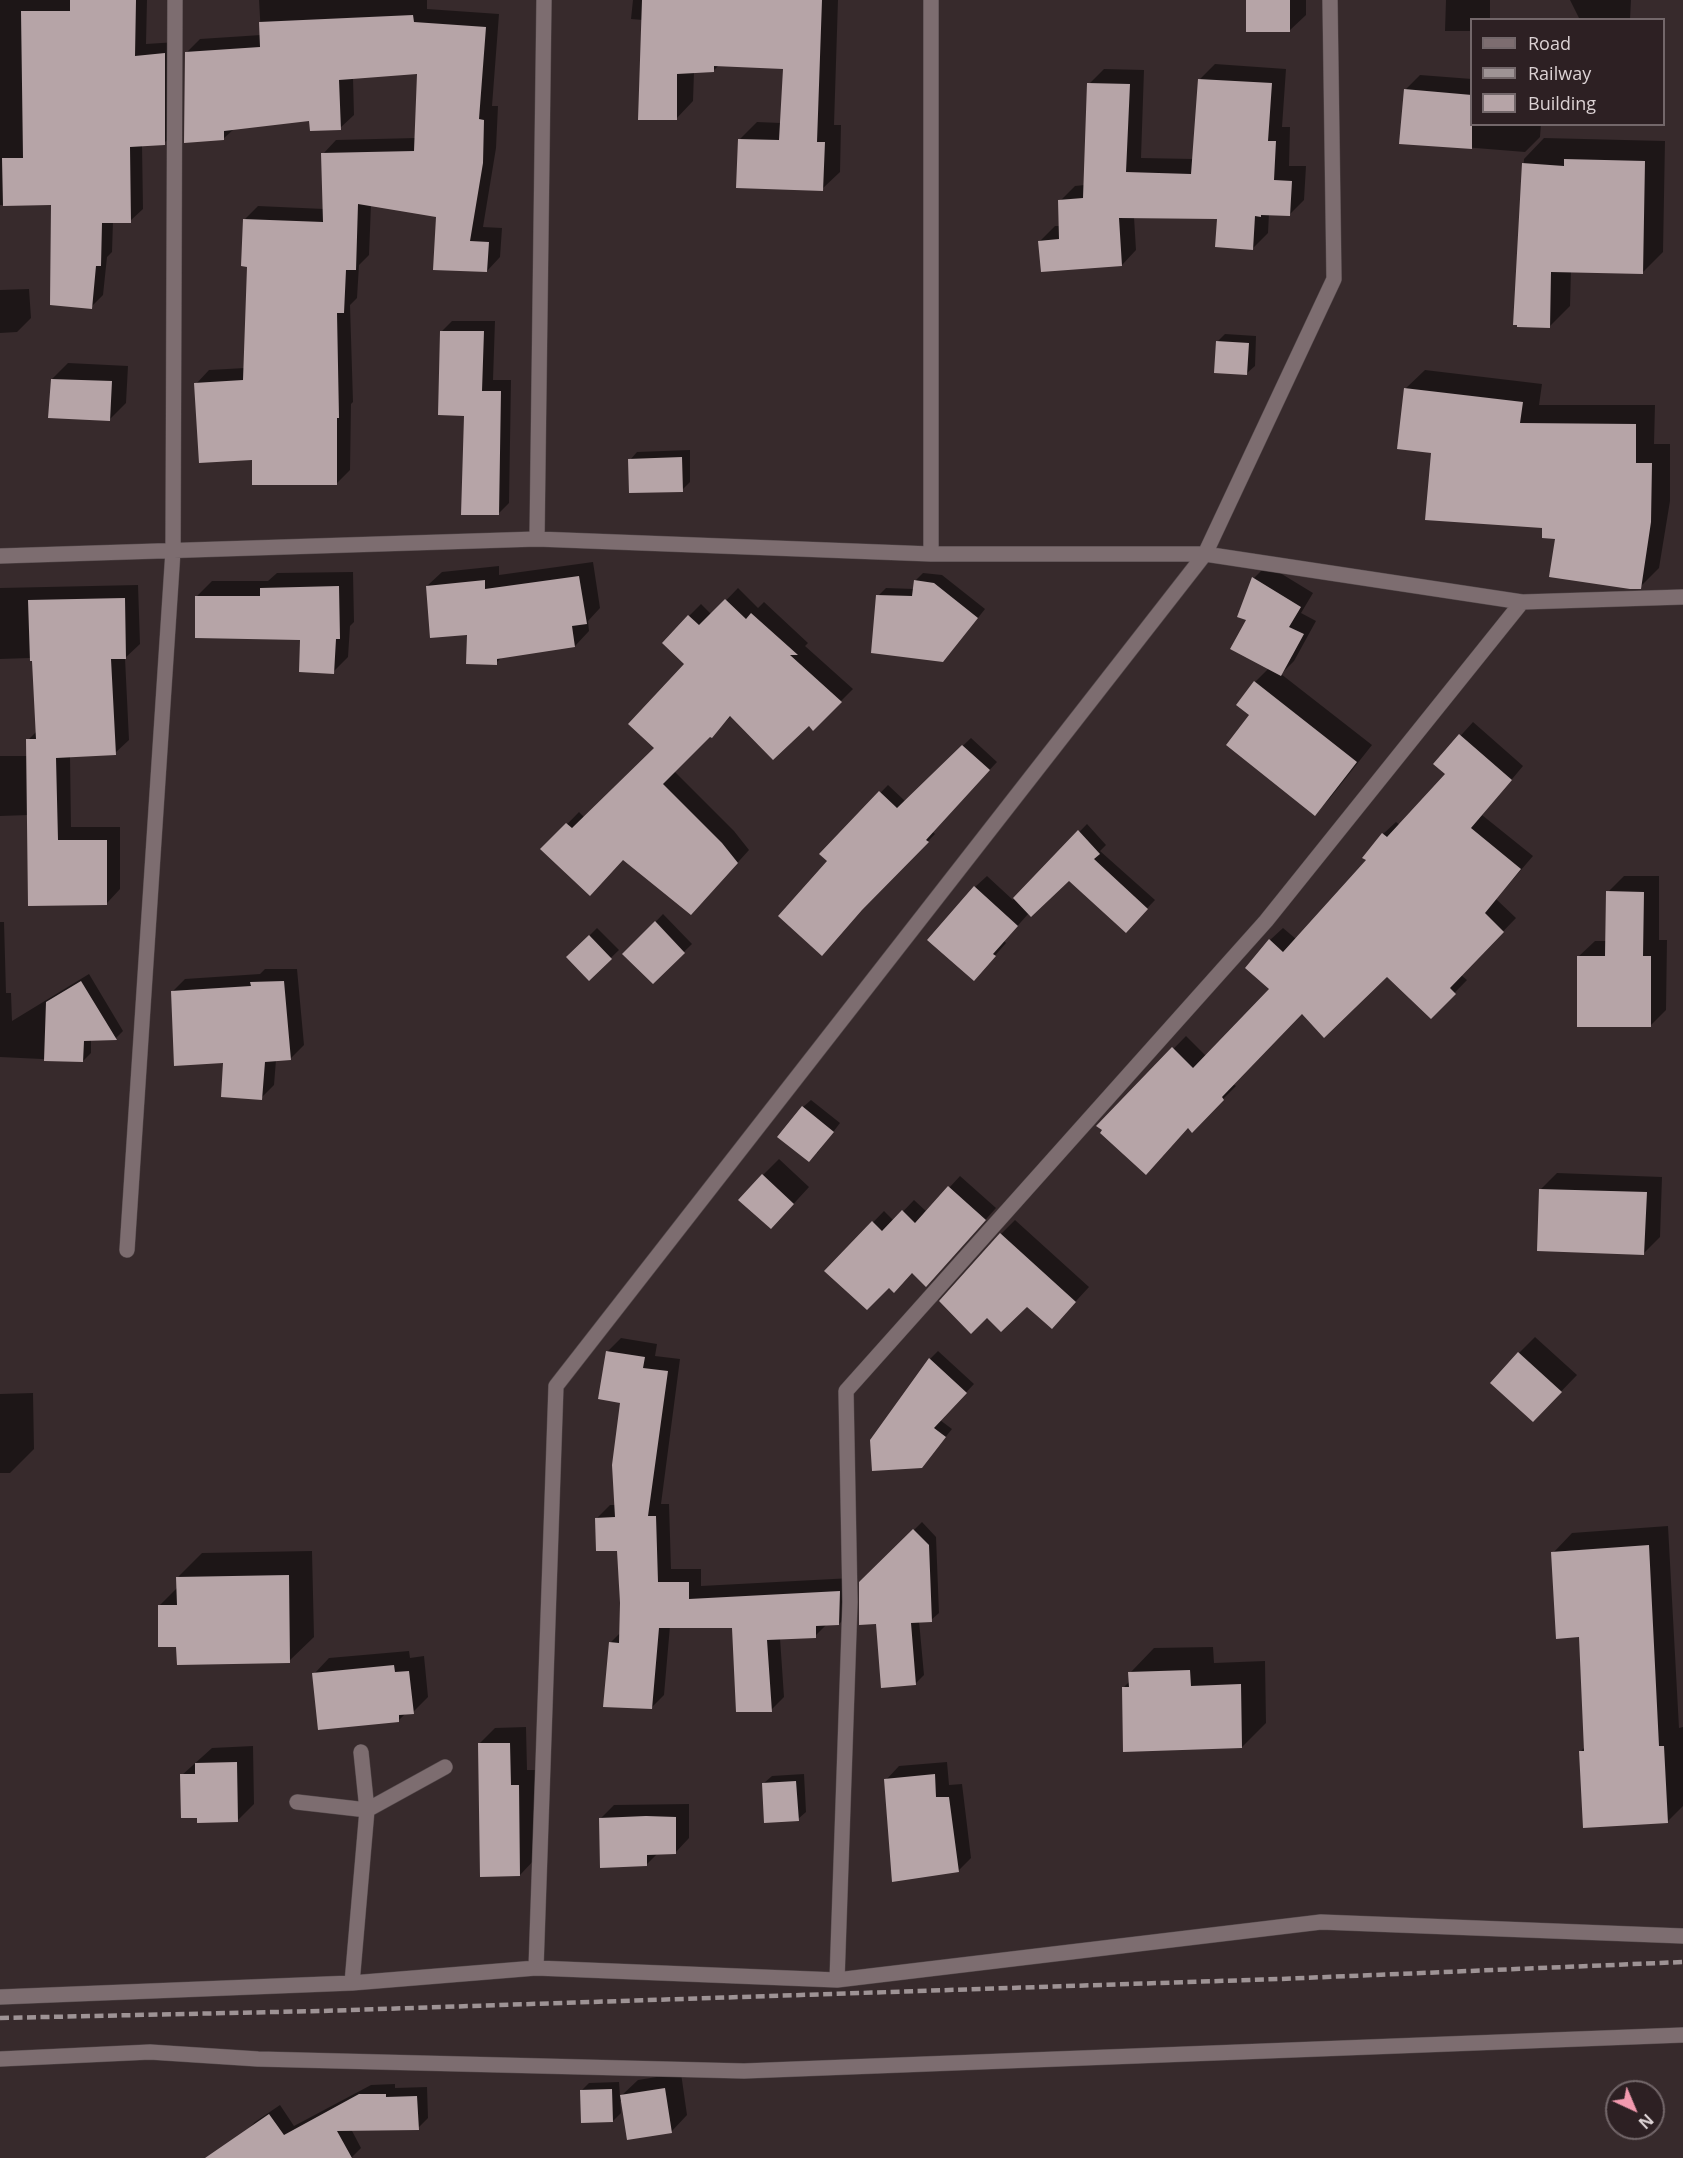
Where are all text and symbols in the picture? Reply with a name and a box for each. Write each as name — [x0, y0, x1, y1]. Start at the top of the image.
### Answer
legend — [1470, 18, 1665, 126]
text: Road — [1528, 31, 1571, 55]
text: Railway — [1528, 61, 1591, 85]
text: Building — [1528, 91, 1596, 115]
north arrow — [1605, 2080, 1665, 2140]
text: N — [1634, 2109, 1658, 2134]

